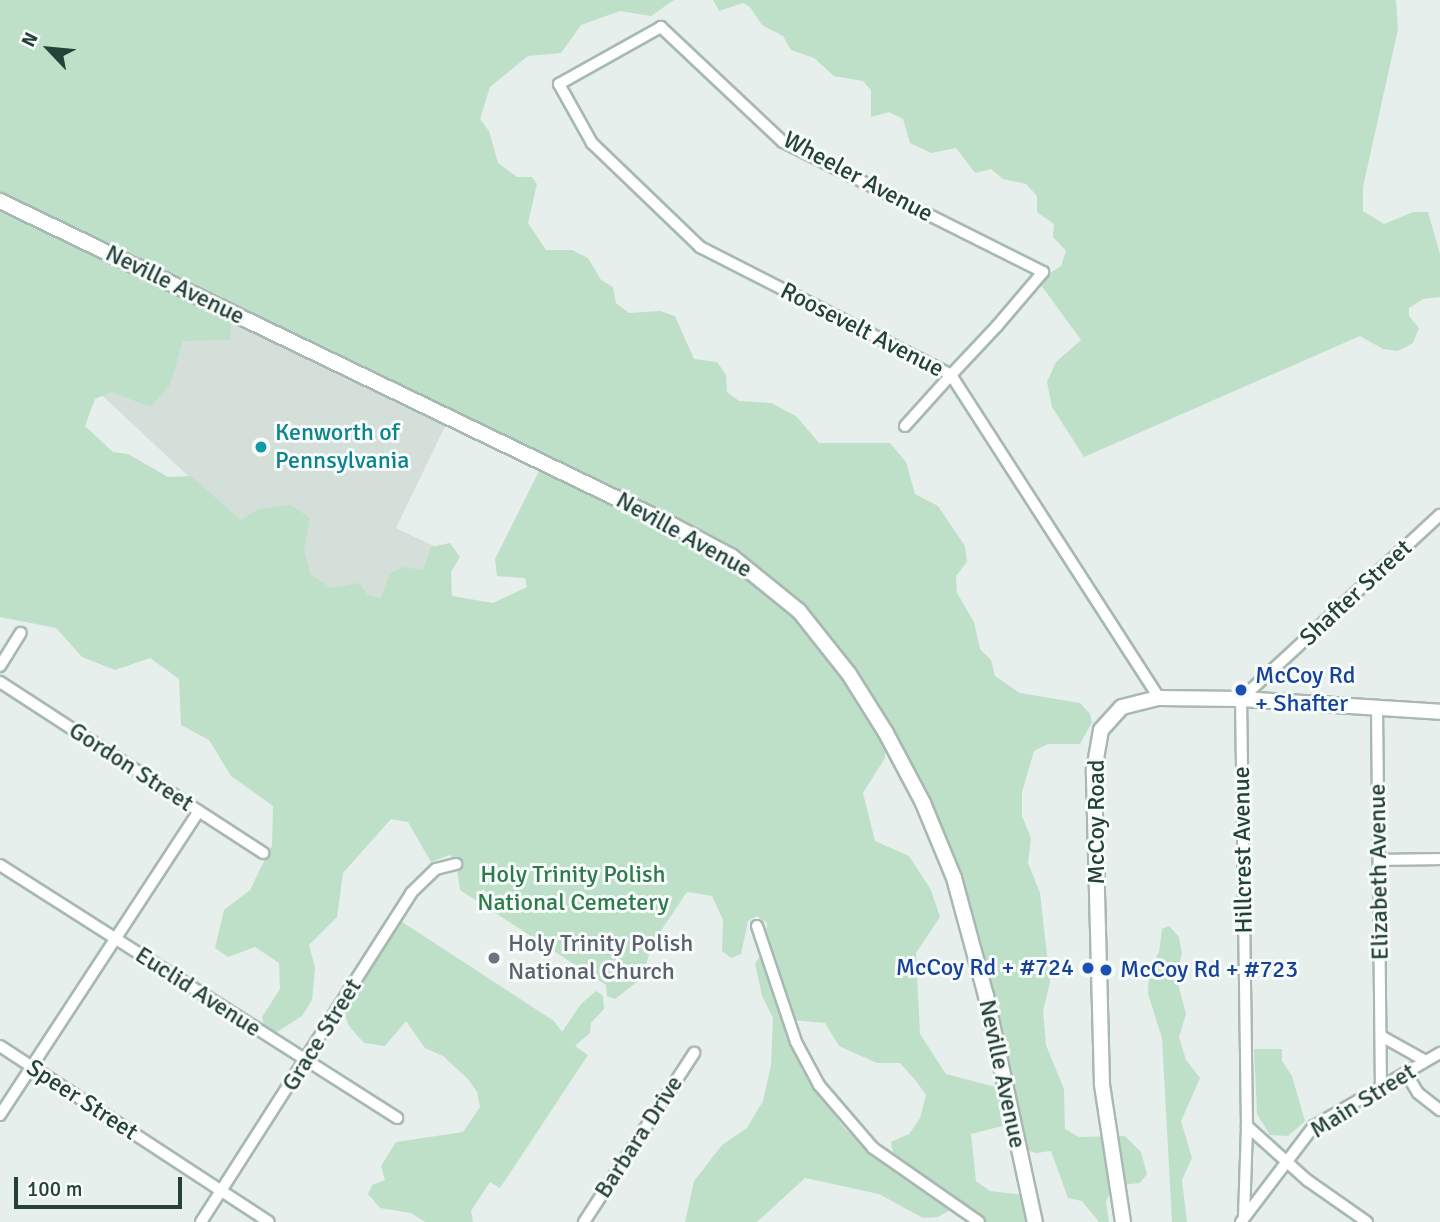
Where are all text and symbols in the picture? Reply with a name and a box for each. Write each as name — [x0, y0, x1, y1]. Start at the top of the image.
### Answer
north arrow — [14, 14, 84, 84]
text: N — [16, 29, 44, 51]
street label: Wheeler Avenue — [778, 125, 938, 229]
street label: Neville Avenue — [101, 239, 249, 331]
street label: Roosevelt Avenue — [776, 276, 948, 384]
place label: Kenworth of Pennsylvania — [275, 419, 409, 475]
marker: Kenworth of Pennsylvania — [253, 439, 269, 455]
street label: Neville Avenue — [611, 486, 757, 584]
street label: Shafter Street — [1294, 534, 1418, 652]
place label: McCoy Rd + Shafter — [1255, 662, 1355, 718]
marker: McCoy Rd + Shafter — [1233, 682, 1249, 698]
street label: Gordon Street — [63, 716, 199, 818]
street label: McCoy Road — [1083, 760, 1111, 884]
street label: Hillcrest Avenue — [1227, 766, 1259, 934]
street label: Elizabeth Avenue — [1363, 784, 1395, 960]
park label: Holy Trinity Polish National Cemetery — [477, 861, 669, 917]
place label: Holy Trinity Polish National Church — [508, 930, 693, 986]
street label: Euclid Avenue — [130, 941, 266, 1043]
marker: Holy Trinity Polish National Church — [486, 950, 502, 966]
place label: McCoy Rd + #724 — [896, 954, 1074, 982]
place label: McCoy Rd + #723 — [1120, 956, 1298, 984]
marker: McCoy Rd + #724 — [1080, 960, 1096, 976]
marker: McCoy Rd + #723 — [1098, 962, 1114, 978]
street label: Grace Street — [276, 973, 368, 1097]
street label: Neville Avenue — [972, 997, 1032, 1151]
street label: Speer Street — [21, 1053, 143, 1147]
street label: Main Street — [1305, 1057, 1421, 1145]
street label: Barbara Drive — [589, 1070, 689, 1204]
scale bar — [18, 1162, 186, 1206]
text: 100 m — [27, 1176, 82, 1202]

